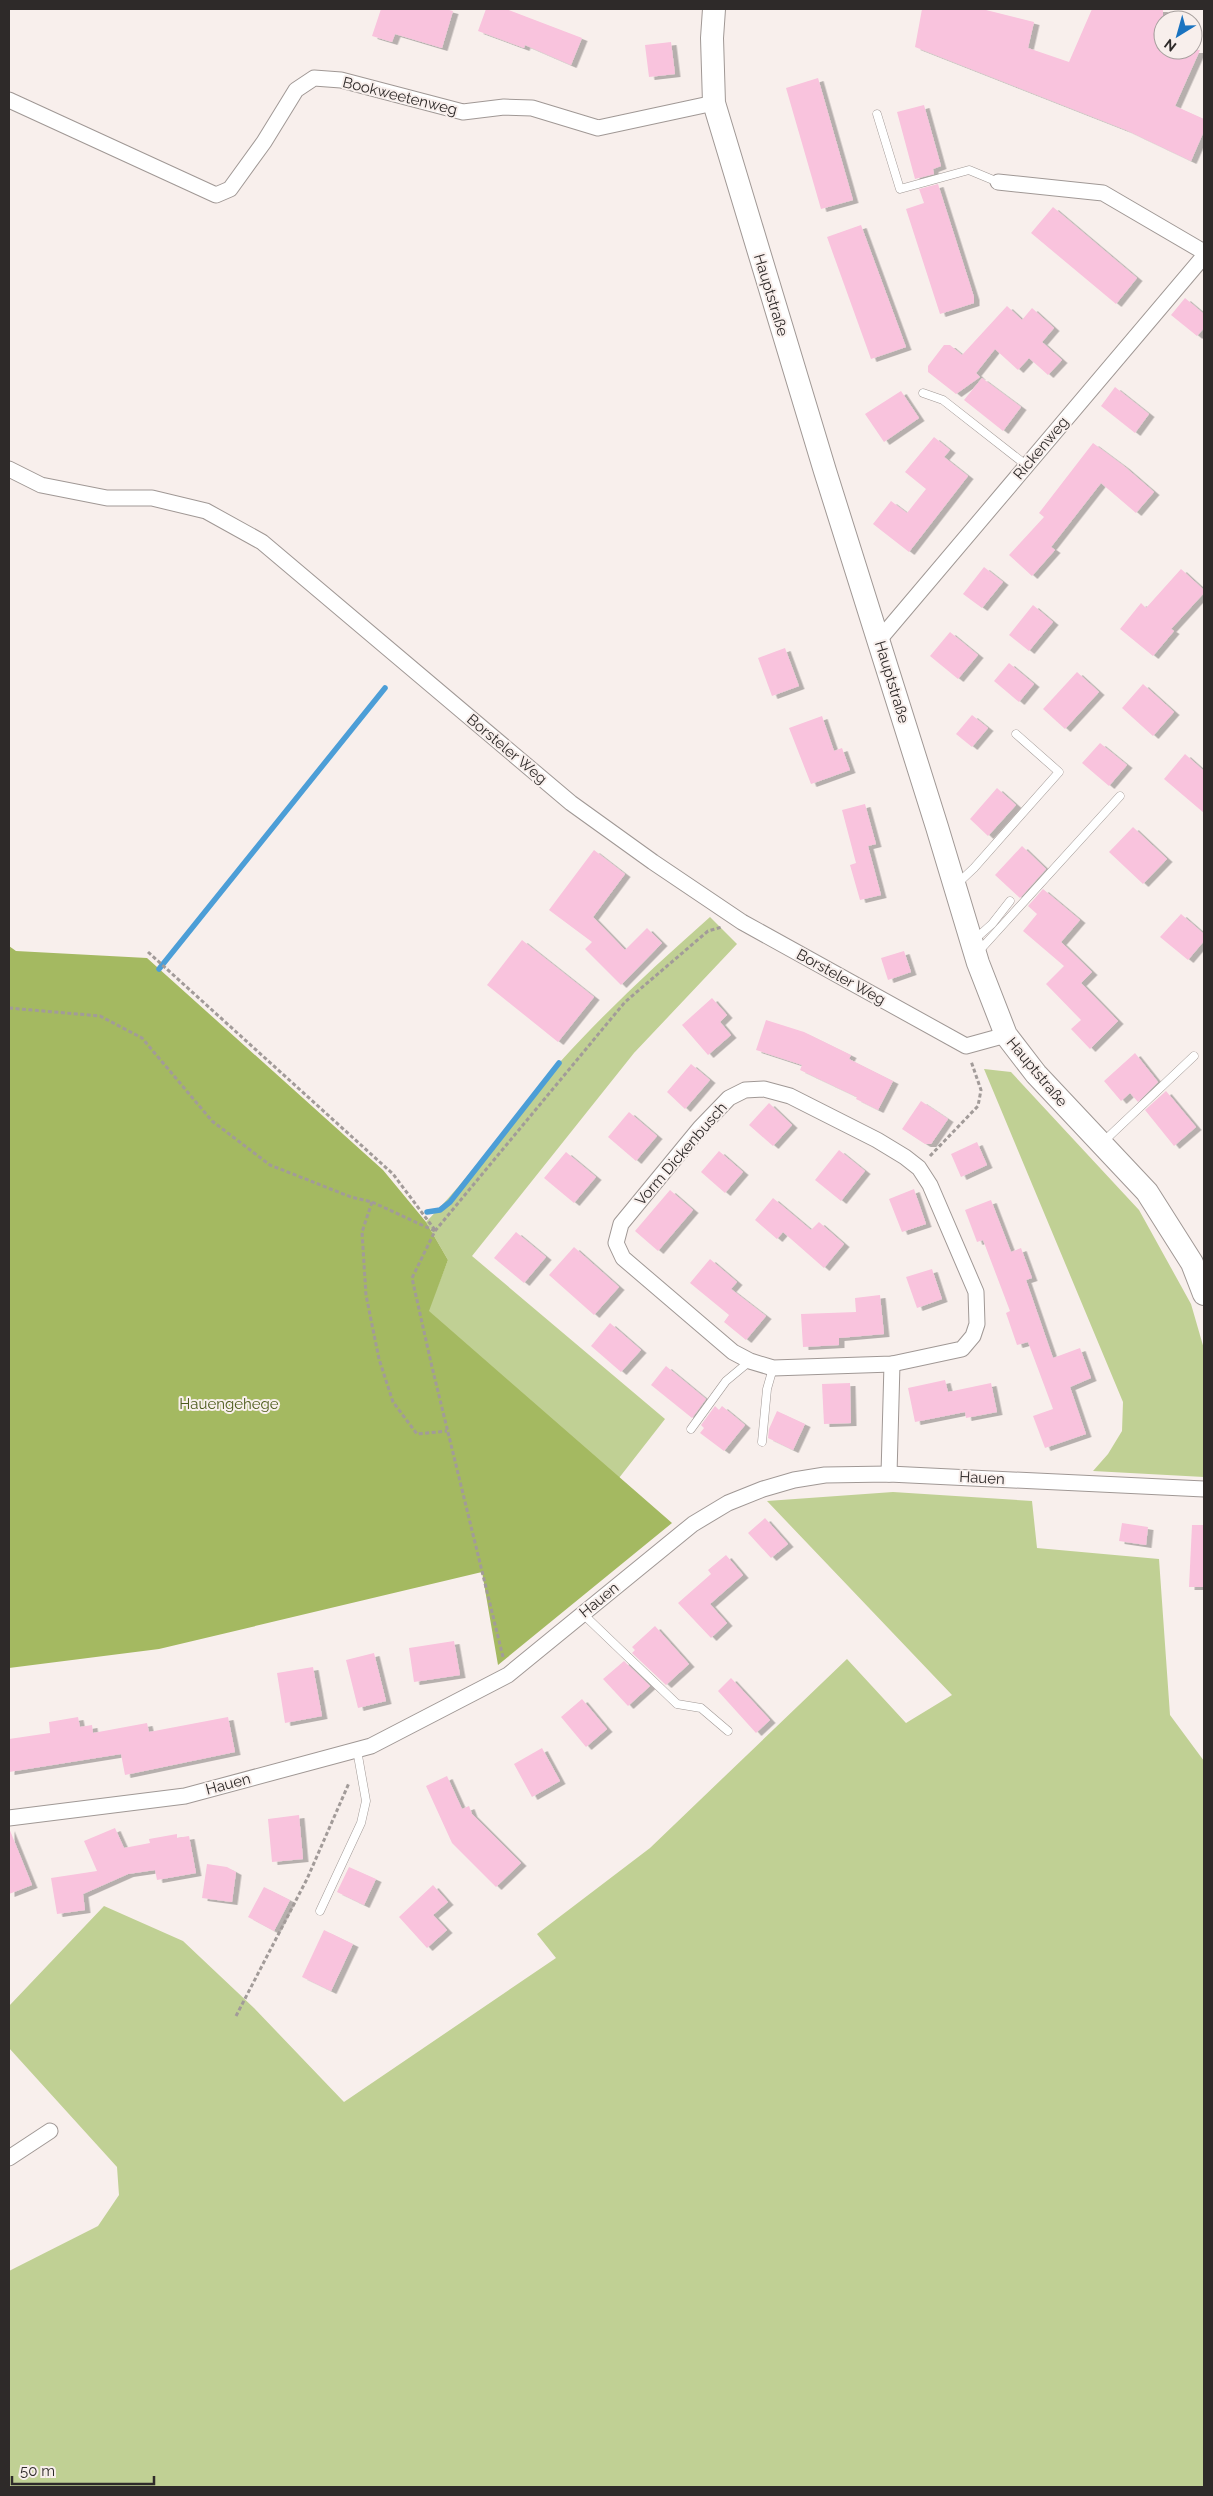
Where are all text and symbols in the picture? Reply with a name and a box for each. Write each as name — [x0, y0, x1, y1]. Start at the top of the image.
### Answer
north arrow — [1153, 10, 1203, 60]
text: N — [1161, 36, 1179, 55]
street label: Bookweetenweg — [341, 73, 459, 119]
street label: Hauptstraße — [750, 252, 792, 338]
street label: Rickenweg — [1010, 413, 1072, 483]
street label: Hauptstraße — [871, 639, 913, 725]
street label: Borsteler Weg — [463, 710, 551, 788]
street label: Borsteler Weg — [793, 945, 889, 1009]
street label: Hauptstraße — [1003, 1034, 1071, 1110]
street label: Vorm Dickenbusch — [631, 1099, 731, 1209]
park label: Hauengehege — [179, 1395, 279, 1413]
street label: Hauen — [959, 1468, 1005, 1488]
street label: Hauen — [576, 1579, 622, 1621]
street label: Hauen — [204, 1769, 252, 1799]
scale bar — [12, 2454, 155, 2486]
text: 50 m — [20, 2462, 55, 2480]

